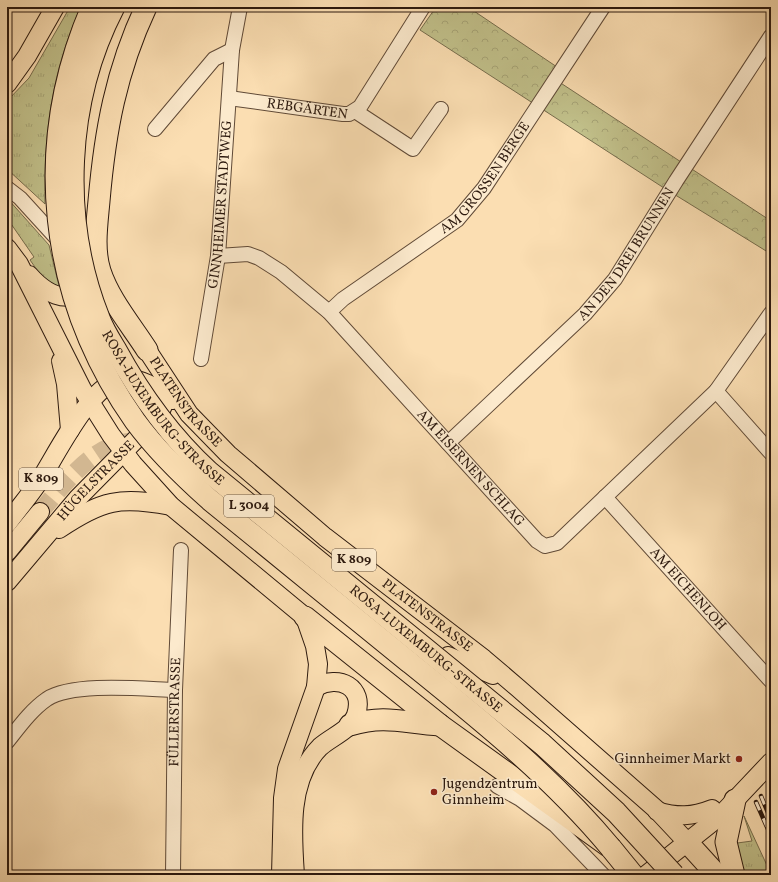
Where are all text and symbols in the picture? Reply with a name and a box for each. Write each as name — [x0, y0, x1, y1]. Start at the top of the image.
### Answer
street label: REBGÄRTEN — [265, 94, 349, 124]
street label: AM GROSSEN BERGE — [436, 118, 534, 239]
street label: GINNHEIMER STADTWEG — [203, 120, 237, 290]
street label: AN DEN DREI BRUNNEN — [574, 184, 679, 325]
street label: ROSA-LUXEMBURG-STRASSE — [97, 327, 228, 490]
street label: PLATENSTRASSE — [145, 353, 226, 452]
street label: AM EISERNEN SCHLAG — [413, 405, 529, 531]
street label: HÜGELSTRASSE — [53, 436, 139, 525]
road number: K 809 — [19, 468, 63, 490]
road number: L 3004 — [224, 495, 274, 517]
street label: AM EICHENLOH — [645, 543, 731, 635]
road number: K 809 — [332, 549, 376, 571]
street label: PLATENSTRASSE — [378, 575, 477, 656]
street label: ROSA-LUXEMBURG-STRASSE — [345, 581, 506, 717]
street label: FÜLLERSTRASSE — [165, 657, 186, 767]
place label: Ginnheimer Markt — [615, 750, 731, 769]
marker: Ginnheimer Markt — [734, 754, 744, 764]
place label: Jugendzentrum Ginnheim — [442, 775, 538, 810]
marker: Jugendzentrum Ginnheim — [429, 787, 439, 797]

